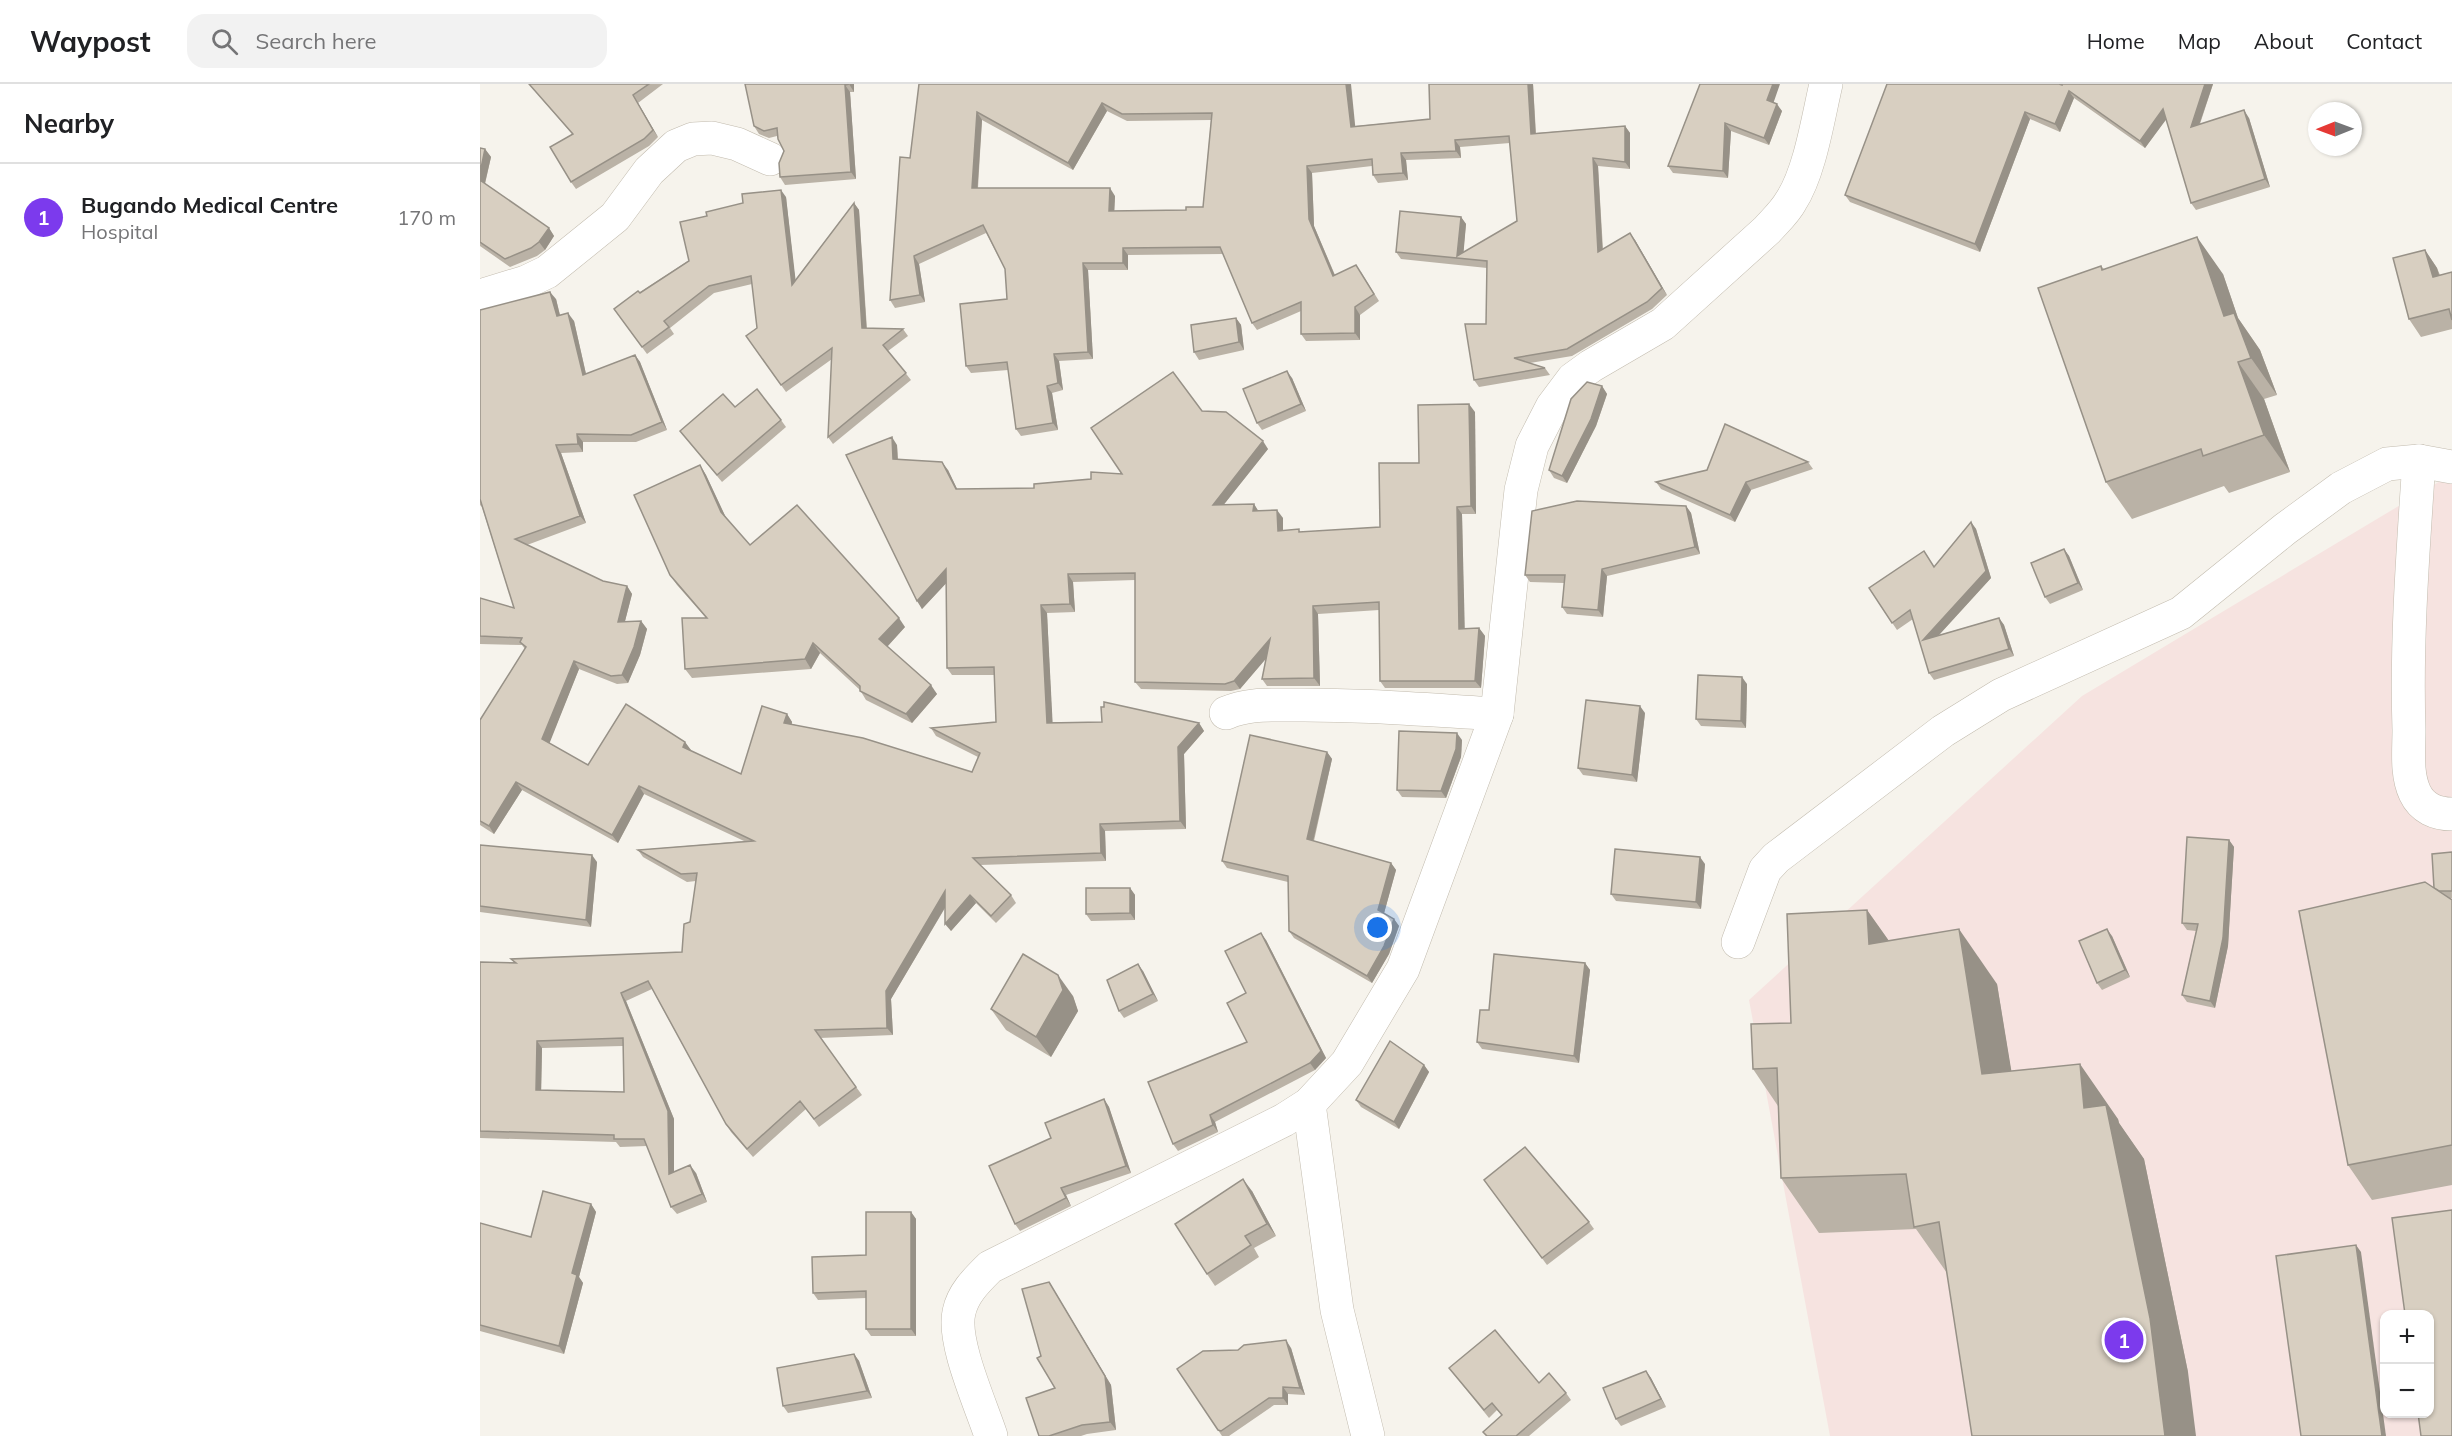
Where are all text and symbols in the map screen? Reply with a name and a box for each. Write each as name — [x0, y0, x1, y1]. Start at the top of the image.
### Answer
search box — [187, 14, 607, 68]
text: Waypost — [30, 24, 151, 59]
icon: search — [208, 25, 241, 58]
text: Search here — [256, 27, 377, 55]
text: Home — [2087, 28, 2145, 54]
text: Map — [2178, 28, 2221, 54]
text: About — [2254, 28, 2313, 54]
text: Contact — [2346, 28, 2422, 54]
north arrow — [2308, 102, 2362, 156]
text: Nearby — [24, 107, 114, 140]
text: Bugando Medical Centre — [81, 191, 338, 219]
text: 1 — [38, 205, 50, 230]
text: 170 m — [397, 205, 456, 230]
text: Hospital — [81, 219, 158, 244]
your location — [1363, 913, 1392, 942]
map controls — [2380, 1310, 2434, 1418]
button: + — [2380, 1310, 2434, 1364]
pin: 1 — [2104, 1318, 2144, 1362]
button: − — [2380, 1364, 2434, 1418]

